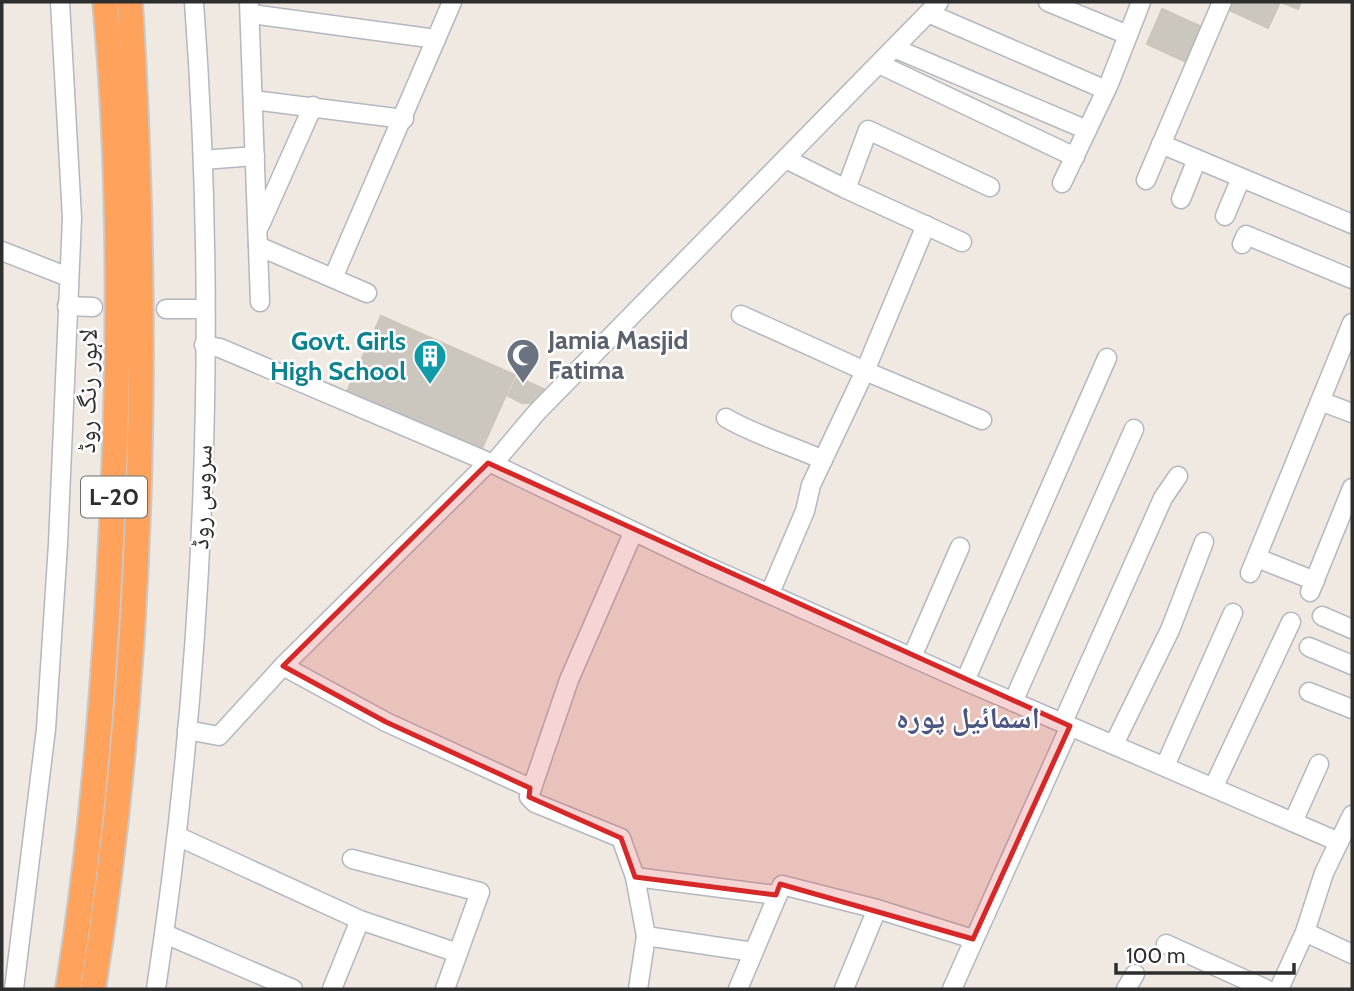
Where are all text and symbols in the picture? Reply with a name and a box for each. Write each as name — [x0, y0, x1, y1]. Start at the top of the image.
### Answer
place label: Jamia Masjid Fatima — [547, 324, 688, 386]
place label: Govt. Girls High School — [270, 325, 406, 387]
street label: لاہور رنگ روڈ — [70, 328, 104, 454]
mosque icon: Jamia Masjid Fatima — [504, 336, 542, 385]
building icon: Govt. Girls High School — [411, 337, 449, 386]
street label: سروس روڈ — [183, 444, 219, 550]
road number: L-20 — [81, 476, 147, 518]
district label: اسمائیل پورہ — [896, 699, 1040, 736]
scale bar — [1116, 932, 1294, 976]
text: 100 m — [1126, 943, 1185, 968]

